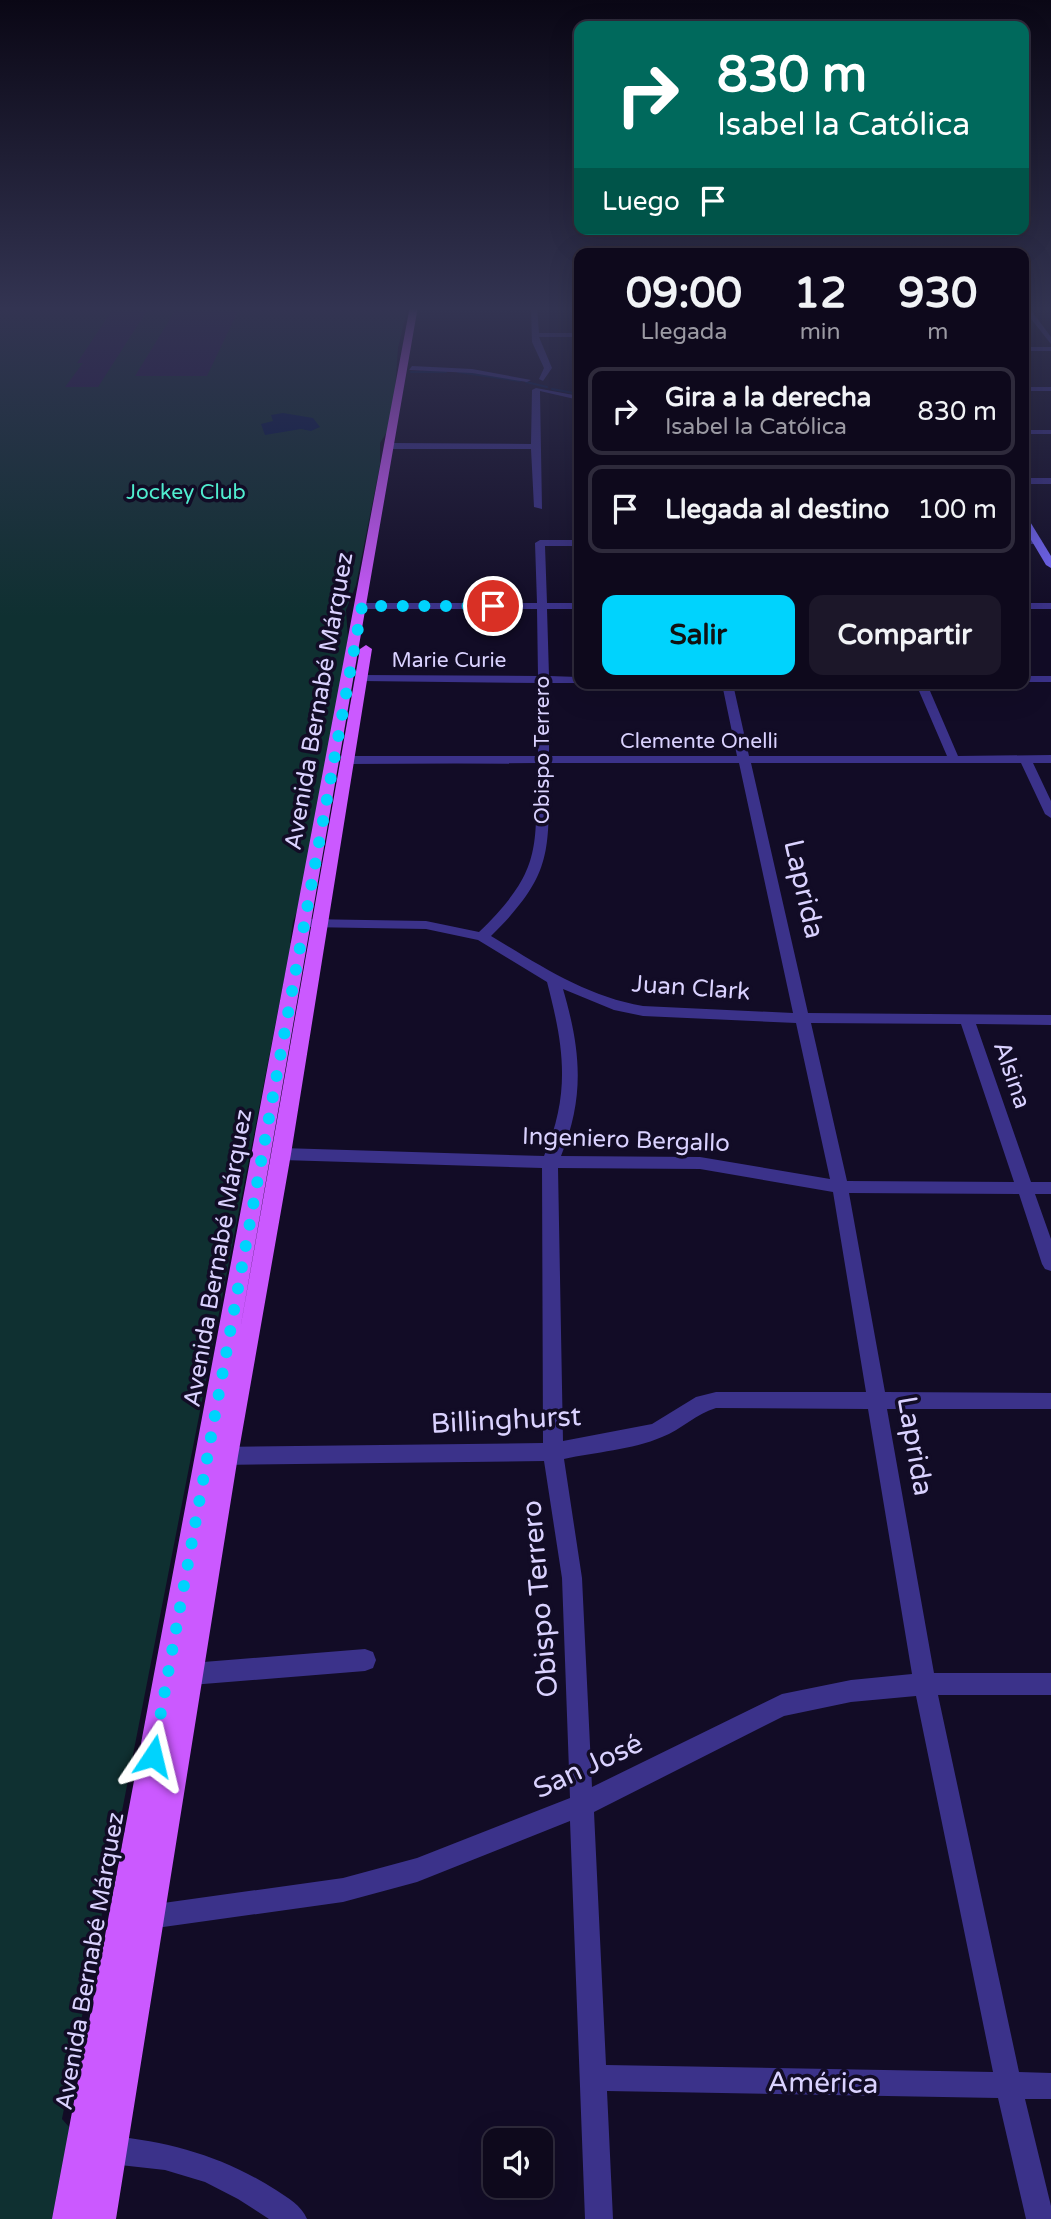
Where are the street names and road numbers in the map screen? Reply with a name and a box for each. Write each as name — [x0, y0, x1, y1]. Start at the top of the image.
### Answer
street label: Avenida Bernabé Márquez — [279, 550, 359, 852]
street label: Marie Curie — [391, 648, 507, 673]
street label: Obispo Terrero — [530, 676, 555, 824]
street label: Clemente Onelli — [620, 729, 778, 754]
street label: Laprida — [776, 836, 832, 942]
street label: Juan Clark — [631, 969, 751, 1007]
street label: Alsina — [987, 1037, 1037, 1113]
street label: Avenida Bernabé Márquez — [178, 1107, 258, 1409]
street label: Ingeniero Bergallo — [522, 1122, 730, 1158]
street label: Laprida — [890, 1393, 940, 1499]
street label: Billinghurst — [430, 1399, 582, 1441]
street label: Obispo Terrero — [514, 1499, 566, 1699]
street label: San José — [528, 1726, 648, 1806]
street label: Avenida Bernabé Márquez — [50, 1810, 130, 2112]
street label: América — [767, 2065, 879, 2101]

